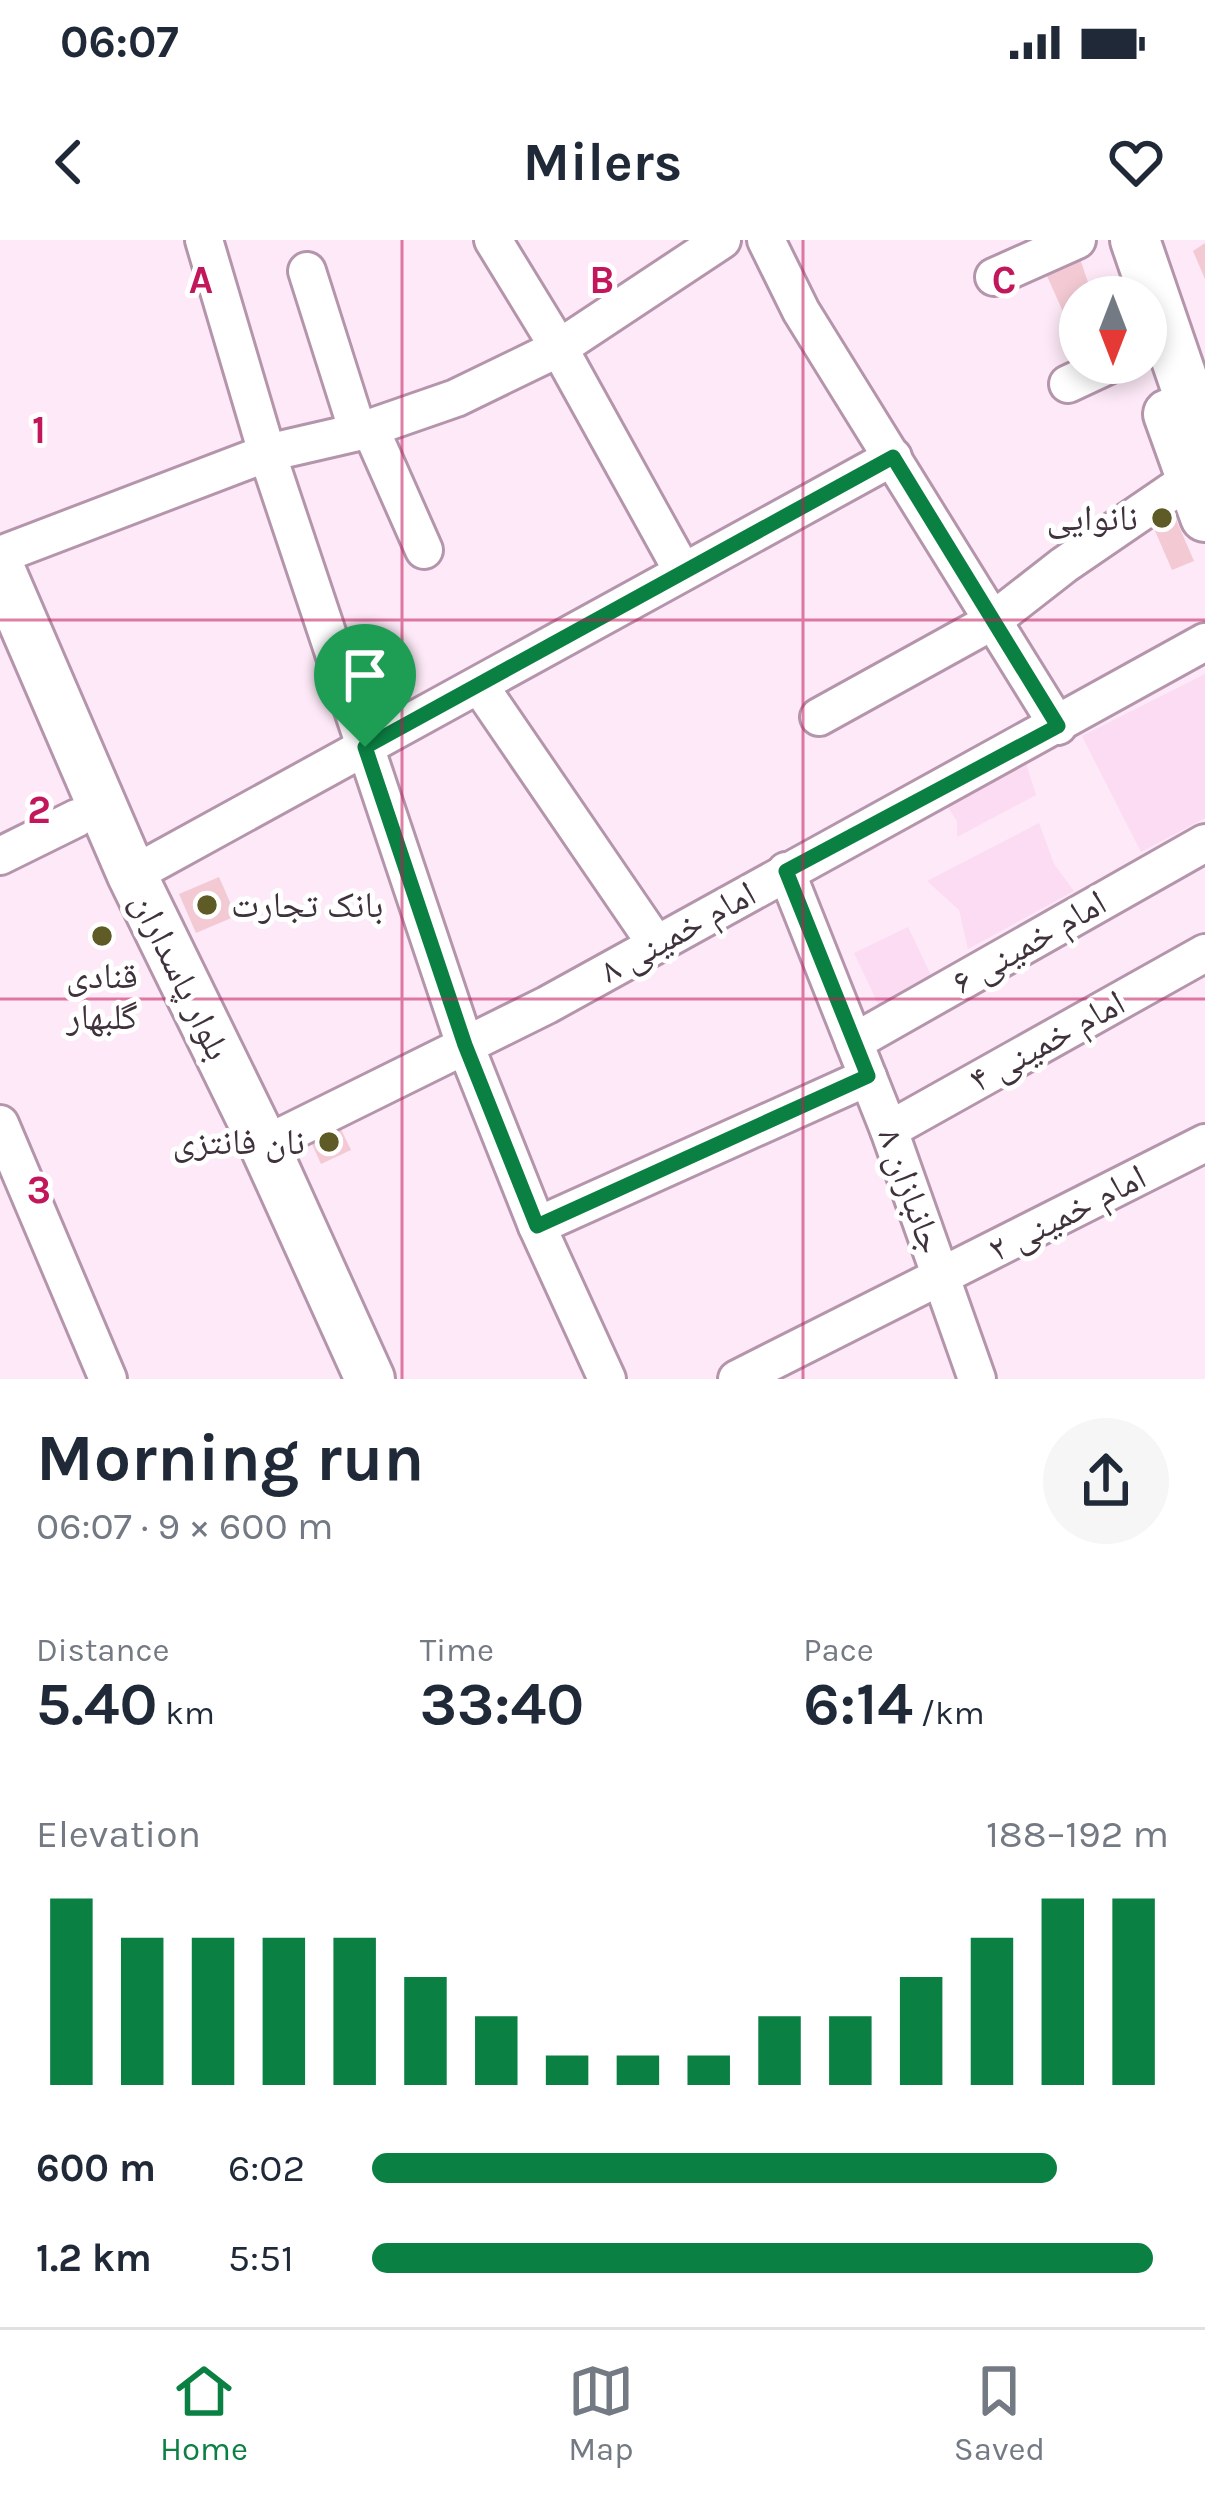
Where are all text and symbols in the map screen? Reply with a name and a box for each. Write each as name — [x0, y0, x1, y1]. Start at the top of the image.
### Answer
text: 06:07 — [60, 16, 179, 68]
icon: back — [36, 129, 102, 195]
icon: heart — [1103, 129, 1169, 195]
text: Milers — [523, 130, 682, 194]
text: A — [189, 257, 213, 303]
text: B — [589, 257, 615, 303]
text: C — [992, 257, 1016, 303]
north arrow — [1059, 276, 1167, 384]
map controls — [1059, 276, 1167, 384]
text: 1 — [32, 407, 46, 453]
place label: نانوایی — [1047, 497, 1138, 539]
marker: نانوایی — [1149, 505, 1175, 531]
pin — [314, 624, 416, 747]
icon: arrive — [332, 642, 398, 708]
text: 2 — [27, 787, 51, 833]
street label: امام خمینی ۸ — [593, 872, 764, 994]
street label: امام خمینی ۶ — [944, 881, 1115, 1005]
place label: بانک تجارت — [231, 884, 384, 926]
street label: بلوار پاسداران — [122, 885, 240, 1067]
marker: بانک تجارت — [194, 892, 220, 918]
marker: قنادی گلبهار — [89, 923, 115, 949]
place label: قنادی گلبهار — [66, 955, 138, 1038]
street label: امام خمینی ۴ — [962, 981, 1133, 1103]
place label: نان فانتزی — [172, 1121, 305, 1163]
street label: جانبازان ۸ — [869, 1123, 953, 1259]
marker: نان فانتزی — [316, 1129, 342, 1155]
street label: امام خمینی ۲ — [981, 1155, 1154, 1272]
text: 3 — [27, 1167, 51, 1213]
button: share — [1043, 1418, 1169, 1544]
text: Morning run — [36, 1419, 424, 1497]
text: 06:07 · 9 × 600 m — [36, 1503, 333, 1549]
text: Distance — [36, 1631, 169, 1669]
text: Time — [420, 1631, 494, 1669]
text: Pace — [803, 1631, 874, 1669]
text: 5.40 — [36, 1669, 157, 1739]
text: 33:40 — [420, 1669, 584, 1739]
text: 6:14 — [803, 1669, 913, 1739]
text: km — [157, 1694, 215, 1732]
text: /km — [913, 1694, 985, 1732]
text: Elevation — [36, 1811, 201, 1857]
text: 188–192 m — [986, 1811, 1169, 1857]
text: 600 m — [36, 2145, 156, 2191]
text: 6:02 — [228, 2145, 305, 2191]
text: 1.2 km — [36, 2235, 152, 2281]
text: 5:51 — [228, 2235, 294, 2281]
tab: Home — [160, 2358, 248, 2468]
tab: Map — [568, 2358, 634, 2468]
tab: Saved — [954, 2358, 1045, 2468]

